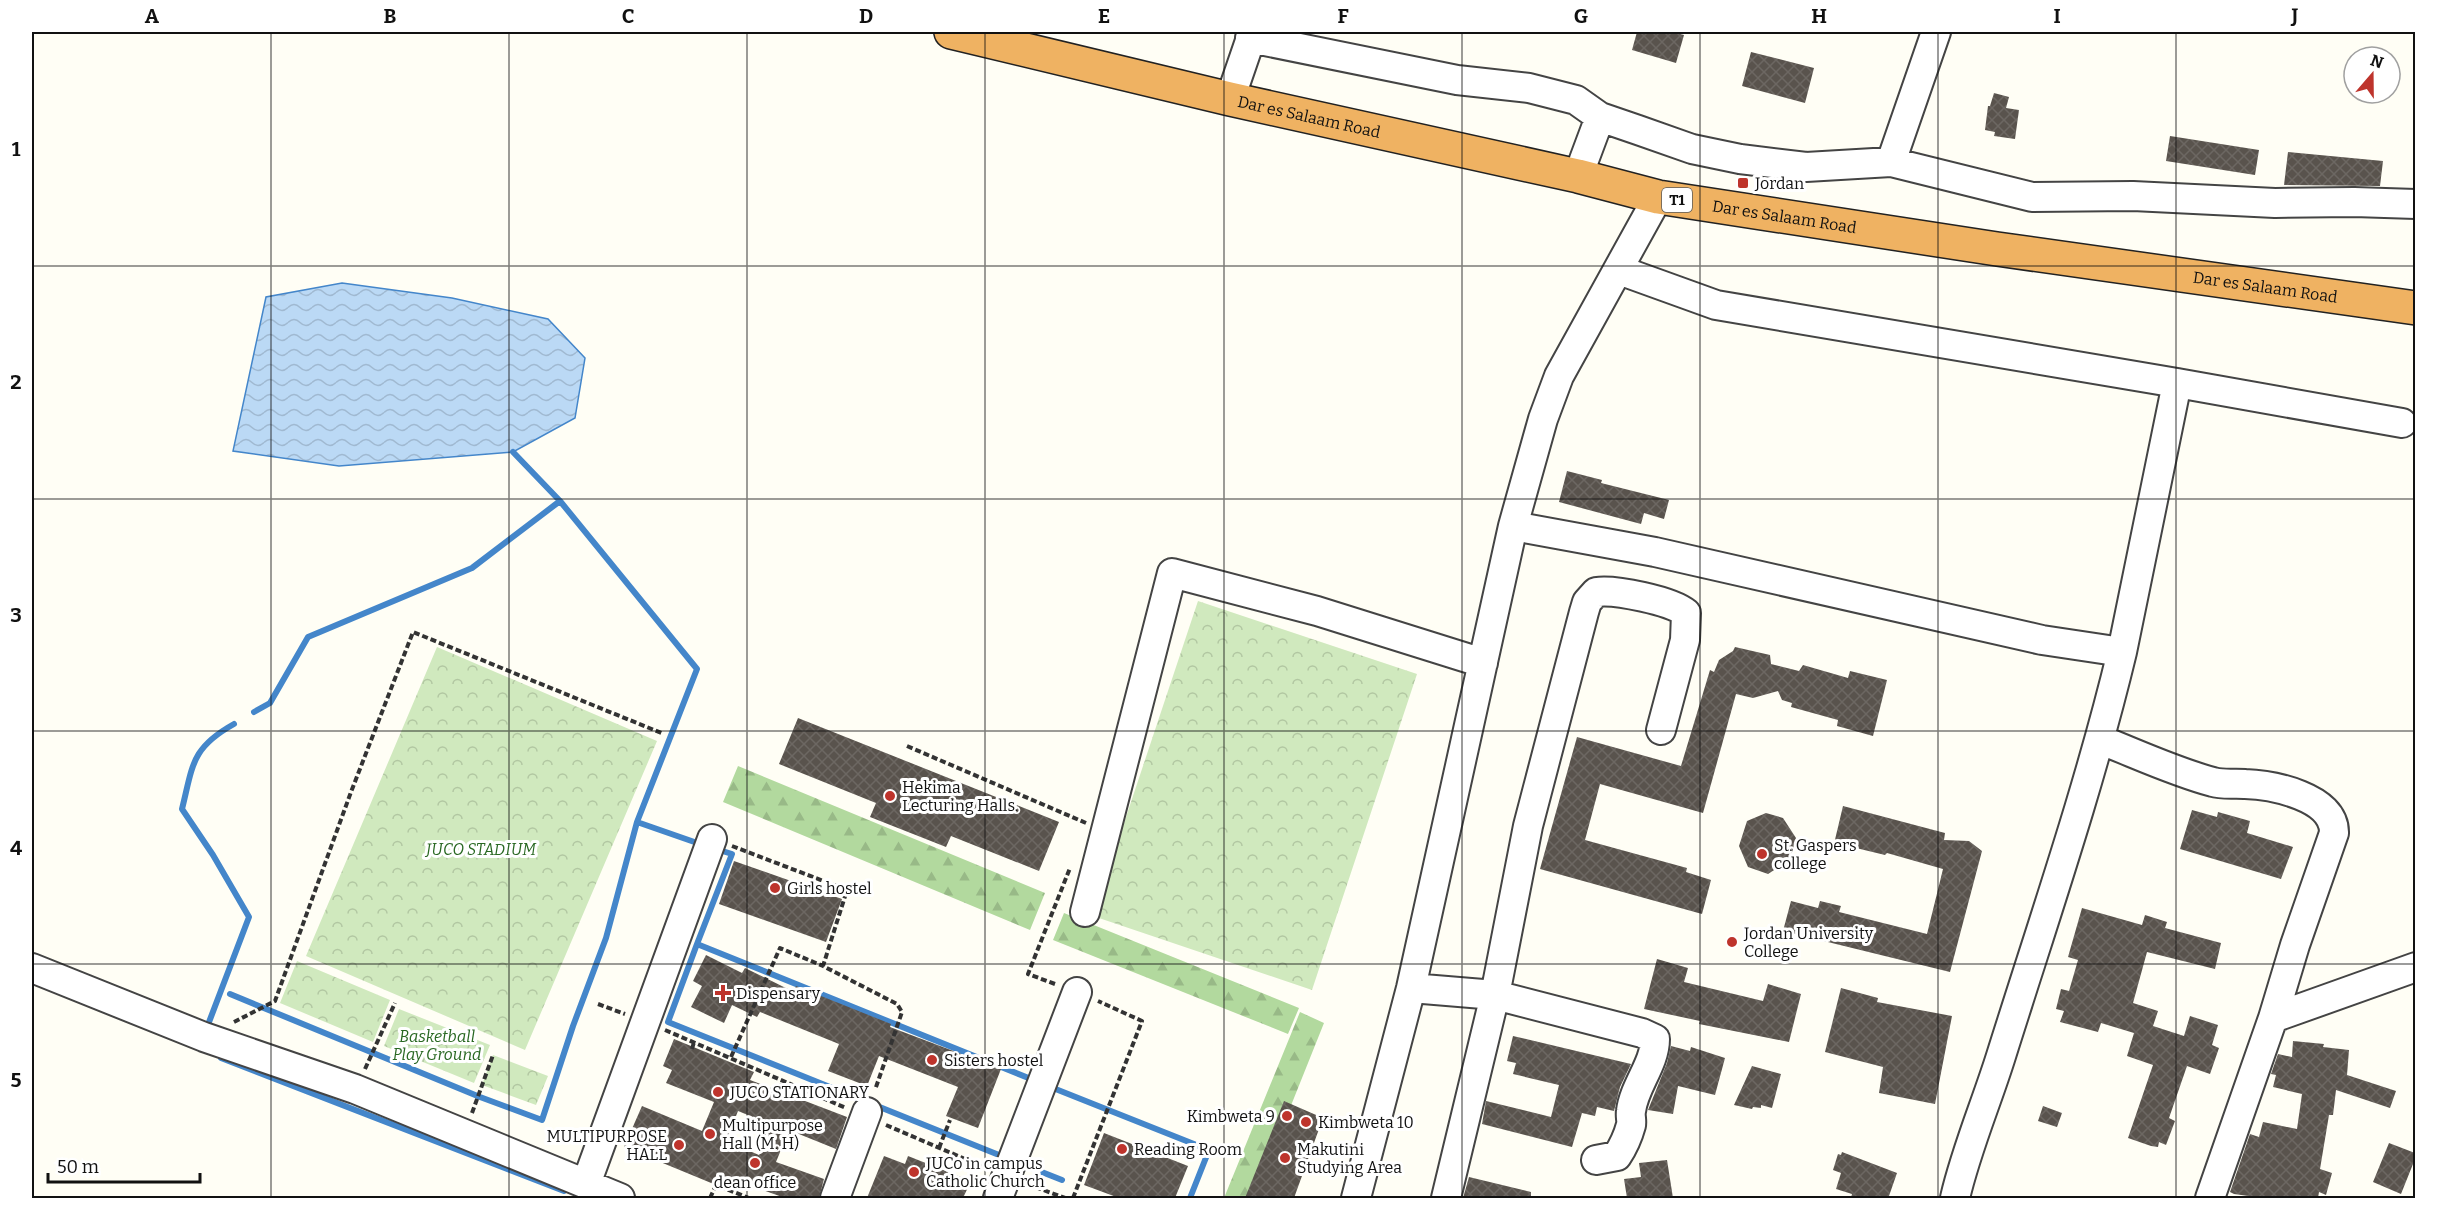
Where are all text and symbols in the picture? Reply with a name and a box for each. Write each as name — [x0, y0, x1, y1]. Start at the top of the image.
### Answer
text: A — [145, 4, 160, 28]
text: B — [384, 4, 397, 28]
text: C — [622, 4, 634, 28]
text: D — [859, 4, 873, 28]
text: E — [1098, 4, 1110, 28]
text: F — [1337, 4, 1349, 28]
text: G — [1574, 4, 1588, 28]
text: H — [1811, 4, 1827, 28]
text: I — [2053, 4, 2061, 28]
text: J — [2291, 4, 2299, 28]
north arrow — [2342, 45, 2402, 105]
text: N — [2368, 50, 2386, 72]
street label: Dar es Salaam Road — [1236, 92, 1383, 142]
text: 1 — [12, 137, 21, 161]
place label: Jordan — [1754, 174, 1804, 193]
marker: Jordan — [1736, 176, 1750, 190]
road number: T1 — [1662, 188, 1692, 212]
street label: Dar es Salaam Road — [1711, 196, 1858, 237]
street label: Dar es Salaam Road — [2192, 268, 2339, 307]
text: 2 — [10, 370, 22, 394]
text: 3 — [10, 603, 22, 627]
place label: Hekima Lecturing Halls. — [902, 778, 1018, 815]
marker: Hekima Lecturing Halls. — [883, 789, 897, 803]
text: 4 — [10, 836, 22, 860]
place label: St. Gaspers college — [1774, 836, 1857, 873]
park label: JUCO STADIUM — [424, 840, 537, 859]
marker: St. Gaspers college — [1755, 847, 1769, 861]
place label: Girls hostel — [787, 879, 872, 898]
marker: Girls hostel — [768, 881, 782, 895]
place label: Jordan University College — [1743, 924, 1874, 961]
marker: Jordan University College — [1725, 935, 1739, 949]
marker: Dispensary — [714, 984, 732, 1002]
place label: Dispensary — [736, 984, 821, 1003]
park label: Basketball Play Ground — [393, 1027, 481, 1064]
place label: Sisters hostel — [944, 1051, 1044, 1070]
marker: Sisters hostel — [925, 1053, 939, 1067]
text: 5 — [11, 1068, 22, 1092]
place label: JUCO STATIONARY — [729, 1083, 870, 1102]
marker: JUCO STATIONARY — [711, 1085, 725, 1099]
place label: Kimbweta 9 — [1187, 1107, 1275, 1126]
marker: Kimbweta 9 — [1280, 1109, 1294, 1123]
place label: Kimbweta 10 — [1318, 1113, 1414, 1132]
marker: Kimbweta 10 — [1299, 1115, 1313, 1129]
place label: Multipurpose Hall (M. H) — [722, 1116, 823, 1153]
place label: MULTIPURPOSE HALL — [546, 1127, 667, 1164]
marker: Multipurpose Hall (M. H) — [703, 1127, 717, 1141]
marker: MULTIPURPOSE HALL — [672, 1138, 686, 1152]
place label: Reading Room — [1134, 1140, 1242, 1159]
place label: Makutini Studying Area — [1297, 1140, 1402, 1177]
marker: Reading Room — [1115, 1142, 1129, 1156]
scale bar — [48, 1146, 200, 1184]
marker: Makutini Studying Area — [1278, 1151, 1292, 1165]
place label: JUCo in campus Catholic Church — [925, 1154, 1045, 1191]
text: 50 m — [57, 1156, 99, 1178]
marker: dean office — [748, 1156, 762, 1170]
marker: JUCo in campus Catholic Church — [907, 1165, 921, 1179]
place label: dean office — [714, 1173, 796, 1192]

